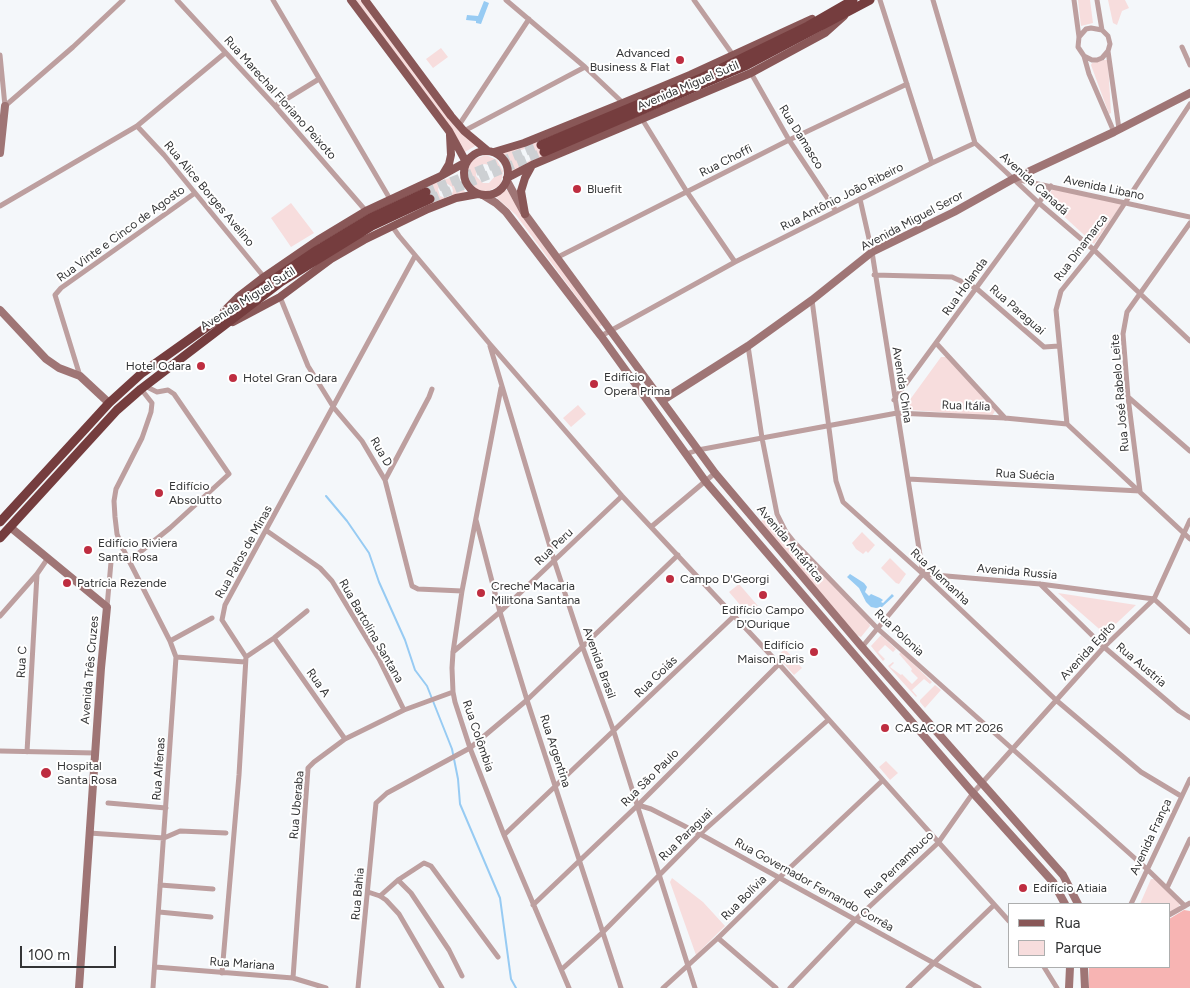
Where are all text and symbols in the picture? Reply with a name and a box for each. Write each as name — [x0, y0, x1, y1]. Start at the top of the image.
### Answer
street label: Rua Marechal Floriano Peixoto — [221, 33, 339, 163]
place label: Advanced Business & Flat — [590, 46, 670, 74]
marker: Advanced Business & Flat — [674, 54, 686, 66]
street label: Avenida Miguel Sutil — [635, 58, 741, 114]
street label: Rua Damasco — [776, 102, 826, 172]
street label: Rua Alice Borges Avelino — [161, 138, 257, 250]
street label: Rua Choffi — [697, 142, 755, 180]
street label: Avenida Canadá — [997, 150, 1071, 218]
street label: Rua Antônio João Ribeiro — [778, 160, 906, 234]
street label: Avenida Libano — [1062, 172, 1146, 204]
place label: Bluefit — [587, 182, 622, 196]
street label: Rua Vinte e Cinco de Agosto — [54, 183, 188, 285]
marker: Bluefit — [571, 183, 583, 195]
street label: Avenida Miguel Seror — [858, 188, 966, 254]
street label: Rua Dinamarca — [1051, 212, 1111, 284]
street label: Rua Holanda — [939, 255, 991, 319]
street label: Avenida Miguel Sutil — [198, 264, 298, 334]
street label: Rua Paraguai — [986, 282, 1048, 338]
street label: Rua José Rabelo Leite — [1108, 334, 1132, 452]
street label: Avenida China — [889, 346, 915, 424]
place label: Hotel Odara — [126, 359, 191, 373]
marker: Hotel Odara — [195, 360, 207, 372]
place label: Edifício Opera Prima — [604, 370, 670, 398]
place label: Hotel Gran Odara — [243, 371, 337, 385]
marker: Hotel Gran Odara — [227, 372, 239, 384]
marker: Edifício Opera Prima — [588, 378, 600, 390]
street label: Rua Itália — [941, 398, 991, 414]
street label: Rua D — [367, 435, 395, 469]
street label: Rua Suécia — [995, 466, 1055, 484]
place label: Edifício Absolutto — [169, 479, 222, 507]
marker: Edifício Absolutto — [153, 487, 165, 499]
street label: Rua Patos de Minas — [212, 503, 276, 601]
street label: Avenida Antártica — [754, 503, 826, 585]
street label: Rua Peru — [532, 525, 576, 569]
place label: Edifício Riviera Santa Rosa — [98, 536, 177, 564]
marker: Edifício Riviera Santa Rosa — [82, 544, 94, 556]
street label: Rua Alemanha — [907, 546, 973, 608]
street label: Avenida Russia — [976, 561, 1058, 583]
place label: Campo D'Georgi — [680, 572, 769, 586]
marker: Campo D'Georgi — [664, 573, 676, 585]
place label: Patrícia Rezende — [77, 576, 166, 590]
marker: Patrícia Rezende — [61, 577, 73, 589]
street label: Rua Bartolina Santana — [335, 577, 407, 685]
place label: Creche Macaria Militona Santana — [491, 579, 580, 607]
marker: Creche Macaria Militona Santana — [475, 587, 487, 599]
marker: Edifício Campo D'Ourique — [757, 589, 769, 601]
place label: Edifício Campo D'Ourique — [722, 603, 804, 631]
street label: Rua Polonia — [871, 606, 927, 660]
street label: Avenida Três Cruzes — [78, 615, 102, 725]
street label: Avenida Egito — [1057, 619, 1119, 683]
street label: Avenida Brasil — [579, 625, 619, 701]
place label: Edifício Maison Paris — [737, 638, 804, 666]
street label: Rua Austria — [1113, 640, 1169, 690]
street label: Rua C — [14, 646, 30, 678]
marker: Edifício Maison Paris — [808, 646, 820, 658]
street label: Rua Goiás — [632, 653, 680, 701]
street label: Rua A — [303, 666, 333, 700]
street label: Rua Colômbia — [459, 698, 497, 774]
street label: Rua Argentina — [536, 713, 574, 789]
place label: CASACOR MT 2026 — [895, 721, 1003, 735]
marker: CASACOR MT 2026 — [879, 722, 891, 734]
street label: Rua Alfenas — [150, 737, 168, 801]
street label: Rua São Paulo — [618, 746, 682, 810]
place label: Hospital Santa Rosa — [57, 759, 117, 787]
marker: Hospital Santa Rosa — [39, 766, 53, 780]
street label: Rua Uberaba — [287, 770, 307, 840]
street label: Avenida França — [1127, 797, 1175, 877]
street label: Rua Paraguai — [656, 806, 716, 864]
street label: Rua Pernambuco — [861, 828, 937, 902]
street label: Rua Governador Fernando Corrêa — [732, 835, 896, 935]
street label: Rua Bahia — [349, 867, 367, 921]
street label: Rua Bolívia — [718, 872, 770, 924]
place label: Edifício Atiaia — [1033, 881, 1107, 895]
marker: Edifício Atiaia — [1017, 882, 1029, 894]
legend — [1008, 903, 1170, 968]
text: Rua — [1055, 914, 1080, 932]
scale bar — [22, 936, 119, 968]
text: Parque — [1055, 939, 1102, 957]
text: 100 m — [28, 946, 70, 964]
street label: Rua Mariana — [209, 955, 275, 973]

